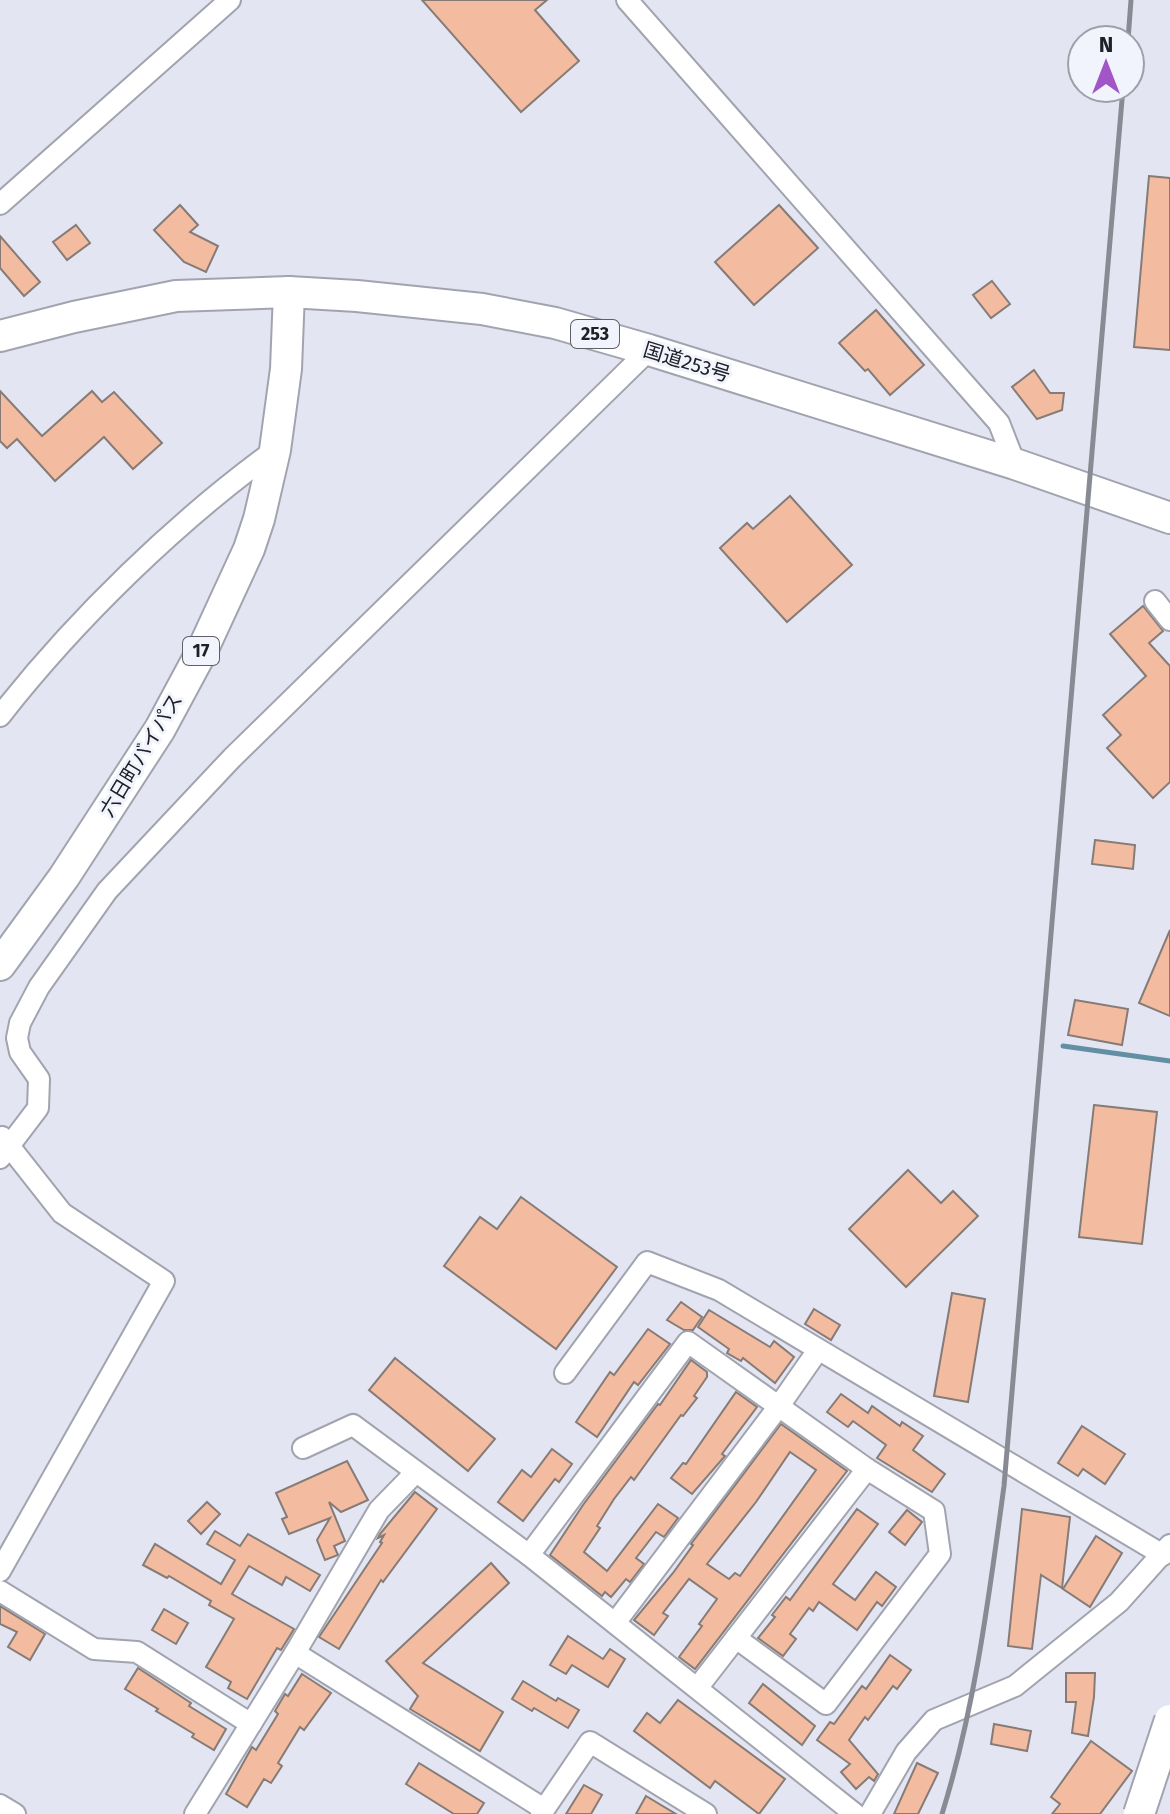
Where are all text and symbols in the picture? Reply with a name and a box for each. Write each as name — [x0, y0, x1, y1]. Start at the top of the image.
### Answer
north arrow — [1066, 24, 1146, 104]
text: N — [1099, 31, 1113, 58]
road number: 253 — [571, 320, 619, 348]
street label: 国道253号 — [641, 337, 733, 387]
road number: 17 — [183, 637, 219, 665]
street label: 六日町バイパス — [95, 689, 187, 821]

